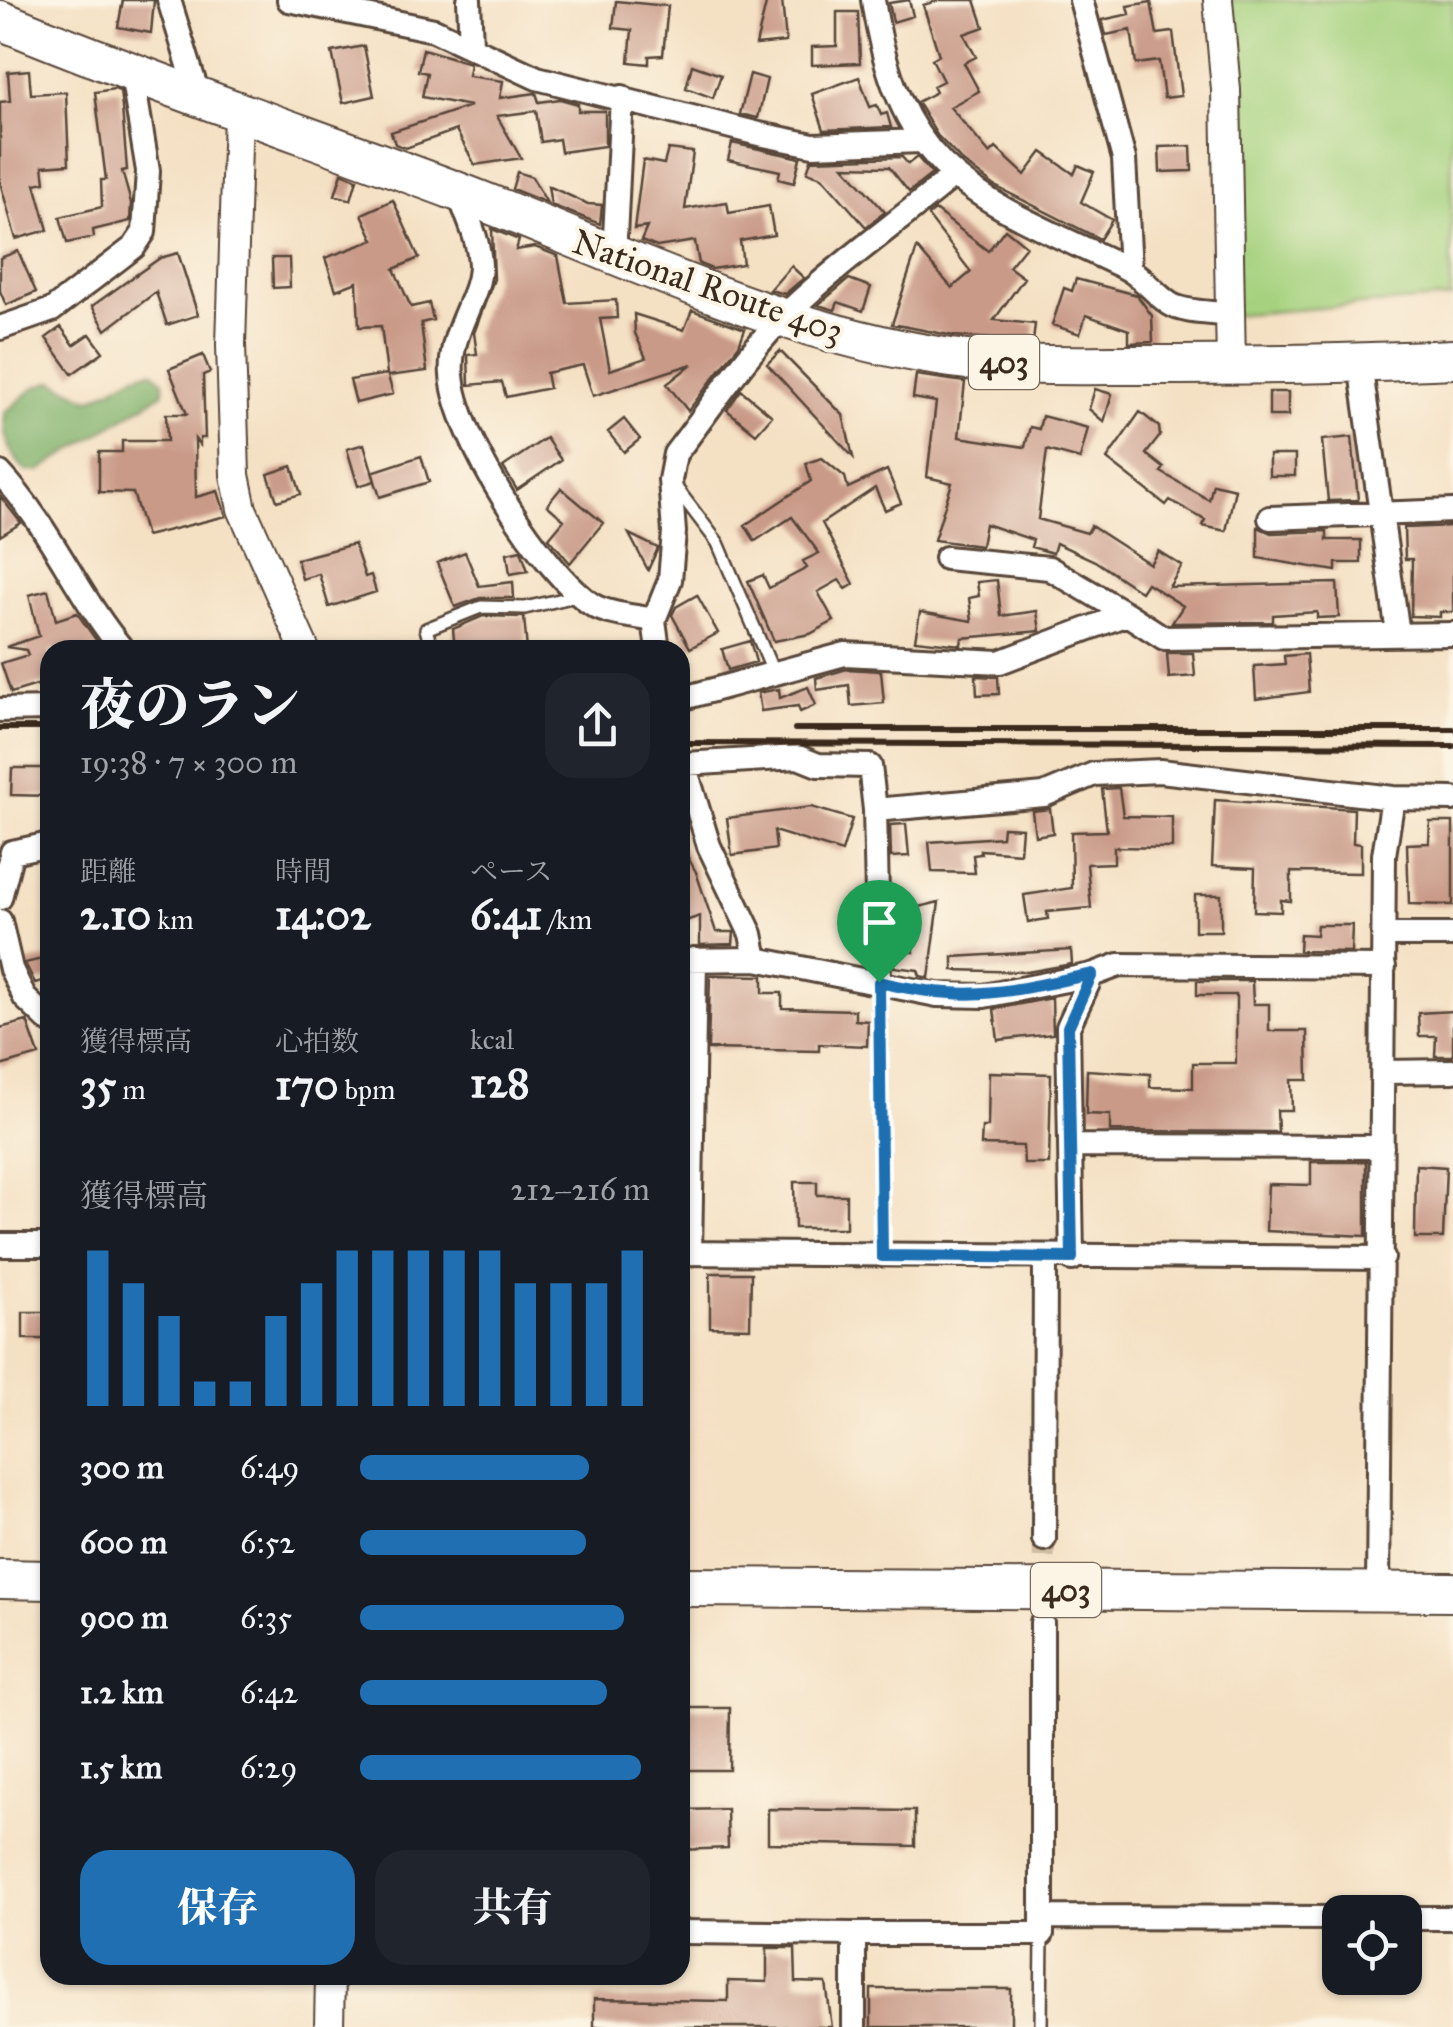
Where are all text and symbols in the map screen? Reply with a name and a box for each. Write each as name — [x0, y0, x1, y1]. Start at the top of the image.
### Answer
street label: National Route 403 — [567, 220, 849, 353]
road number: 403 — [969, 335, 1039, 389]
text: 夜のラン — [80, 672, 300, 739]
button: share — [545, 673, 650, 778]
text: 19:38 · 7 × 300 m — [80, 743, 298, 782]
text: 距離 — [80, 854, 136, 889]
text: 時間 — [275, 854, 331, 889]
text: ペース — [470, 854, 553, 889]
pin — [837, 880, 922, 983]
text: 2.10 — [80, 889, 151, 941]
text: 14:02 — [275, 889, 371, 941]
text: 6:41 — [470, 889, 542, 941]
icon: arrive — [852, 895, 907, 950]
text: km — [151, 902, 194, 937]
text: /km — [542, 902, 592, 937]
text: kcal — [470, 1022, 514, 1057]
text: 獲得標高 — [80, 1024, 192, 1059]
text: 心拍数 — [275, 1024, 359, 1059]
text: 128 — [470, 1057, 530, 1109]
text: 35 — [80, 1059, 116, 1111]
text: 170 — [275, 1059, 338, 1111]
text: m — [116, 1072, 146, 1107]
text: bpm — [338, 1072, 396, 1107]
text: 212–216 m — [511, 1170, 650, 1209]
text: 獲得標高 — [80, 1177, 208, 1216]
text: 300 m — [80, 1448, 164, 1487]
text: 6:49 — [240, 1448, 299, 1487]
text: 600 m — [80, 1523, 167, 1562]
text: 6:52 — [240, 1523, 295, 1562]
road number: 403 — [1031, 1563, 1101, 1617]
text: 900 m — [80, 1598, 168, 1637]
text: 6:35 — [240, 1598, 292, 1637]
text: 1.2 km — [80, 1673, 164, 1712]
text: 6:42 — [240, 1673, 298, 1712]
text: 1.5 km — [80, 1748, 162, 1787]
text: 6:29 — [240, 1748, 297, 1787]
button: 保存 — [80, 1850, 355, 1965]
button: 共有 — [375, 1850, 650, 1965]
map controls — [1322, 1895, 1422, 1995]
button: locate — [1322, 1895, 1422, 1995]

